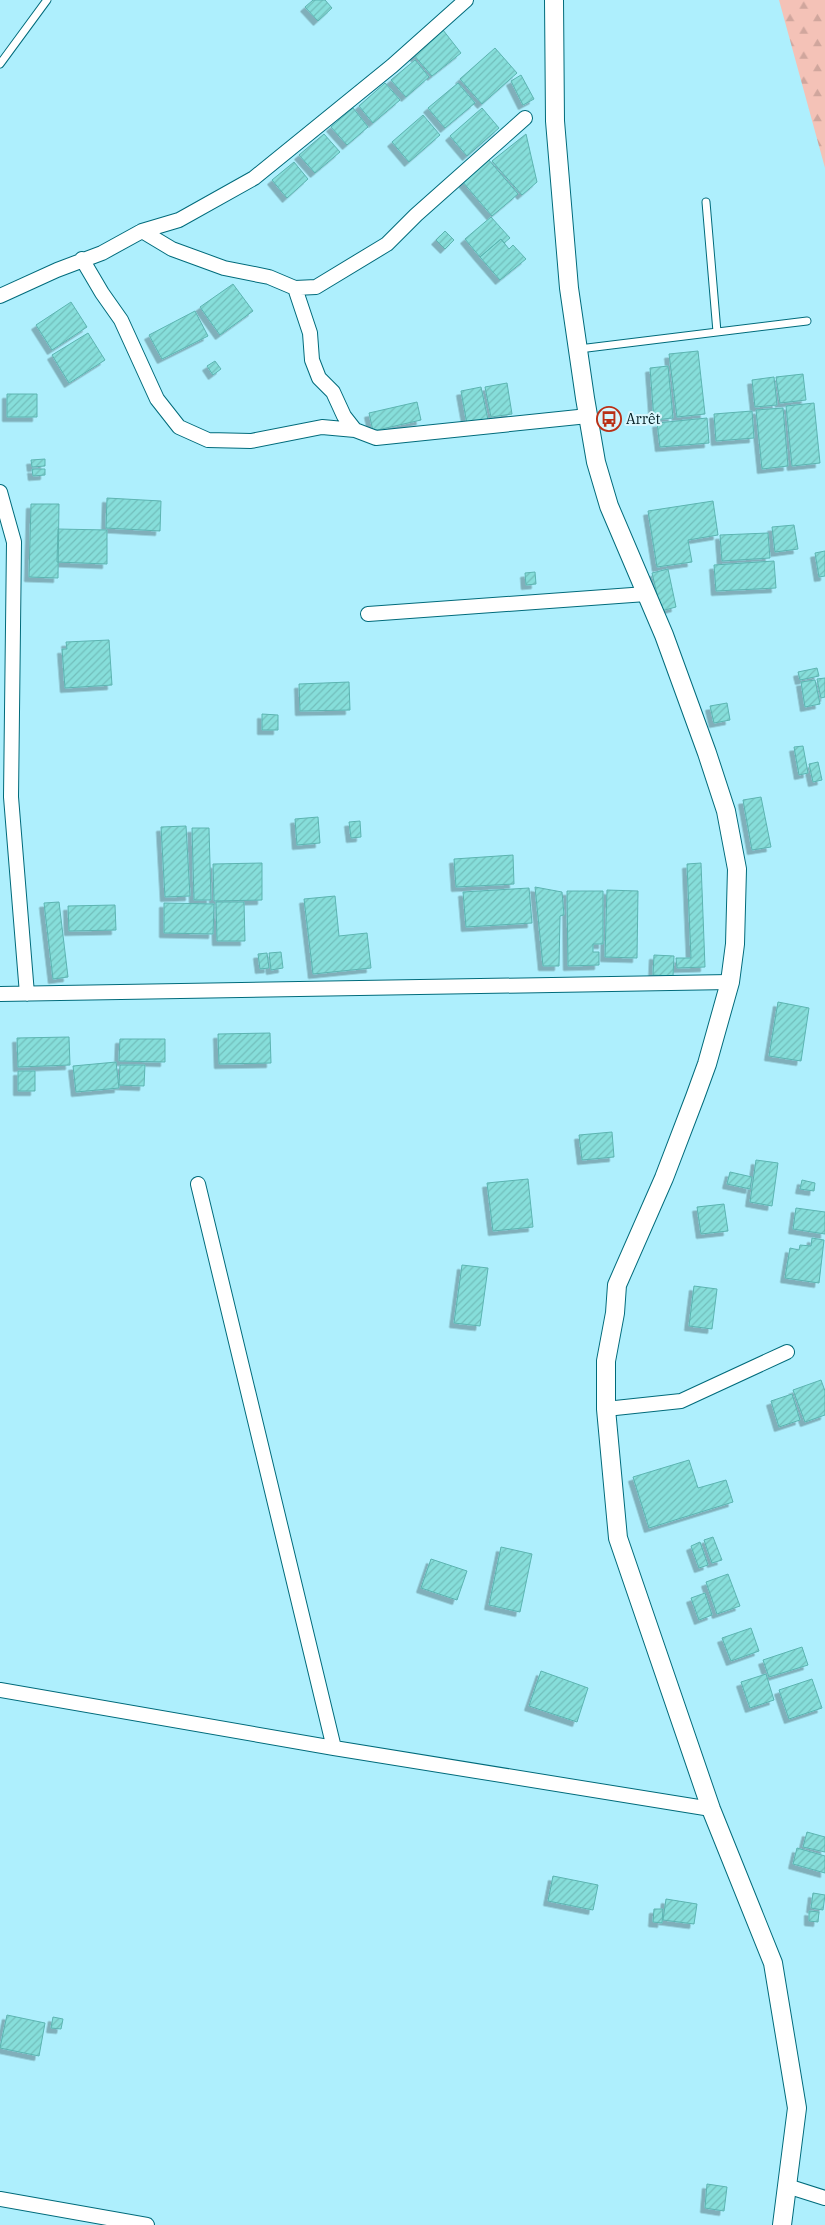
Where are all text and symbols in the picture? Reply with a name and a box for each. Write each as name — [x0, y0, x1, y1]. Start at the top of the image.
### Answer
bus stop icon: Arrêt — [596, 406, 622, 432]
place label: Arrêt — [626, 410, 661, 428]

